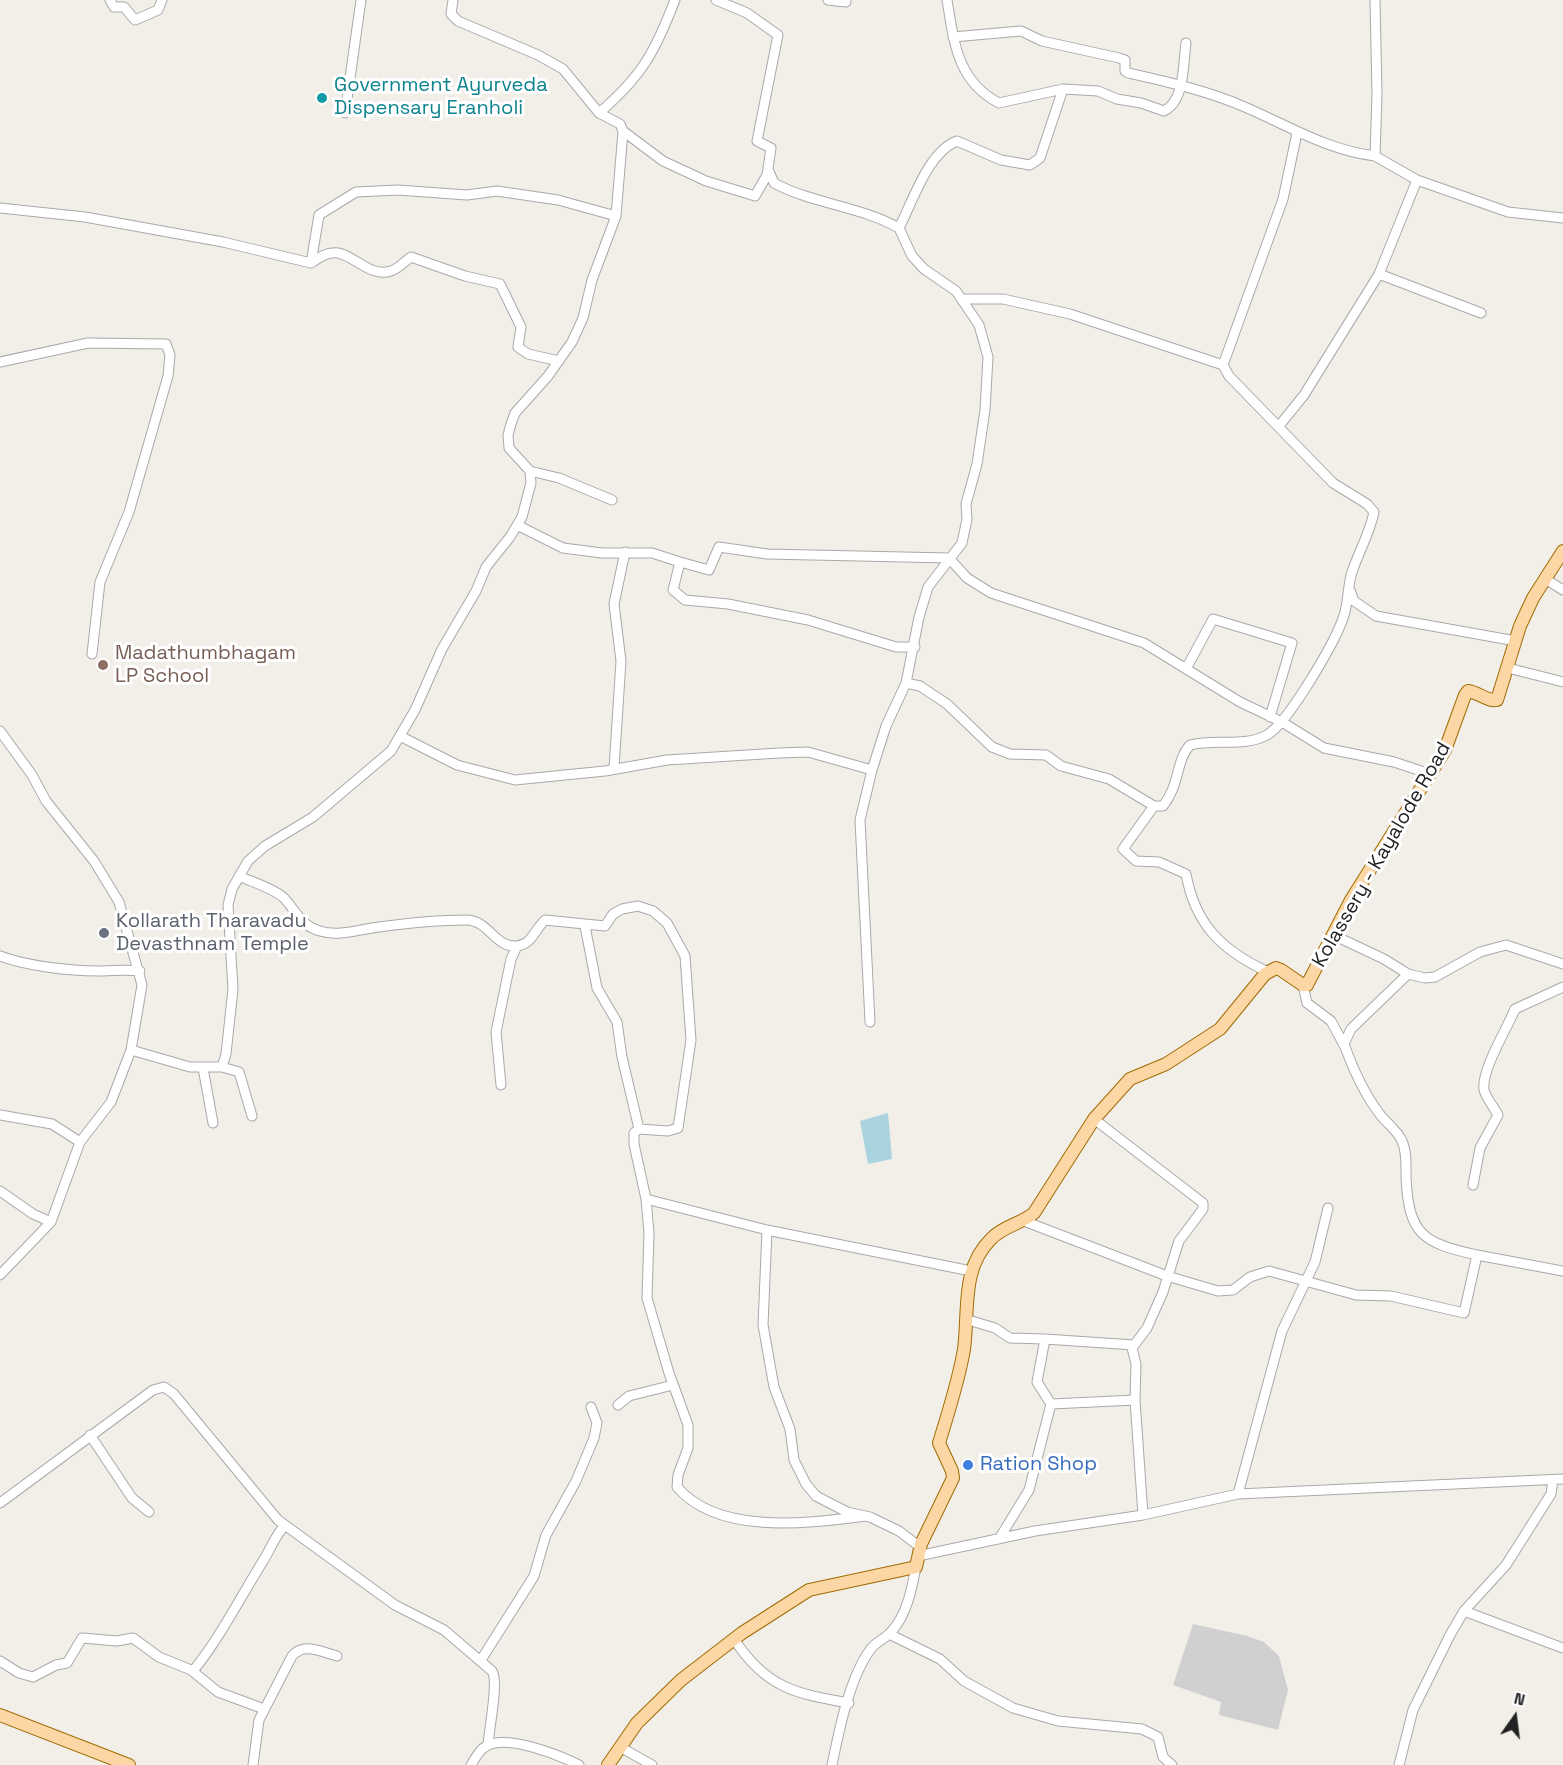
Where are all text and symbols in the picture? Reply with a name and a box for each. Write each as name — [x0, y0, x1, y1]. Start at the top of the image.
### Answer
place label: Government Ayurveda Dispensary Eranholi — [334, 74, 548, 121]
marker: Government Ayurveda Dispensary Eranholi — [315, 91, 329, 105]
place label: Madathumbhagam LP School — [115, 642, 296, 689]
marker: Madathumbhagam LP School — [96, 658, 110, 672]
street label: Kolassery - Kayalode Road — [1308, 738, 1456, 972]
place label: Kollarath Tharavadu Devasthnam Temple — [116, 910, 309, 957]
marker: Kollarath Tharavadu Devasthnam Temple — [97, 926, 111, 940]
place label: Ration Shop — [980, 1453, 1097, 1477]
marker: Ration Shop — [961, 1458, 975, 1472]
north arrow — [1485, 1687, 1545, 1747]
text: N — [1512, 1688, 1527, 1711]

